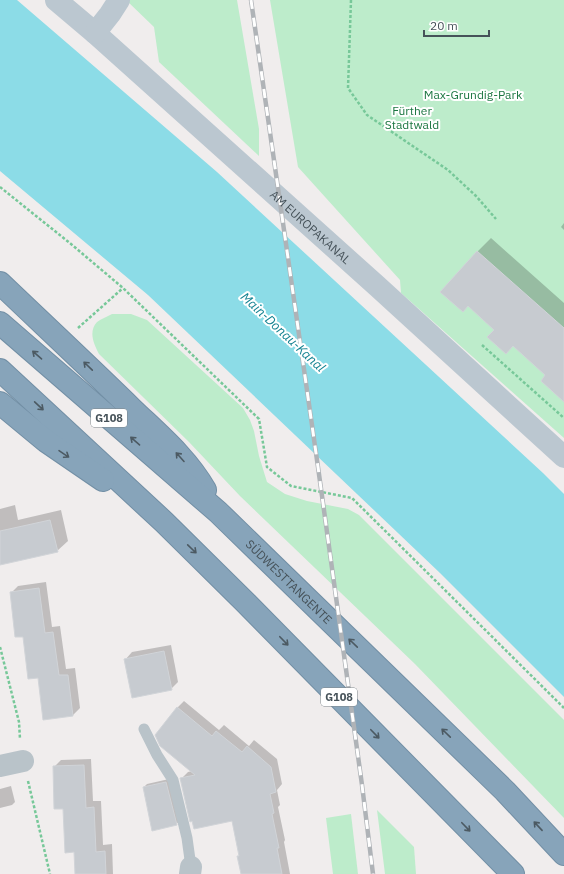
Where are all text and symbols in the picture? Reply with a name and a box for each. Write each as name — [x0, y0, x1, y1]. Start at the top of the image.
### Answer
scale bar — [424, 12, 489, 38]
text: 20 m — [430, 18, 458, 33]
park label: Max-Grundig-Park — [424, 87, 523, 102]
park label: Fürther Stadtwald — [385, 103, 439, 132]
street label: AM EUROPAKANAL — [267, 186, 354, 267]
water label: Main-Donau-Kanal — [237, 288, 329, 376]
one-way arrow — [32, 351, 42, 360]
one-way arrow — [83, 361, 93, 371]
one-way arrow — [34, 401, 44, 410]
road number: G108 — [91, 409, 127, 427]
one-way arrow — [130, 436, 141, 445]
one-way arrow — [58, 449, 69, 458]
one-way arrow — [176, 452, 185, 462]
street label: SÜDWESTTANGENTE — [243, 536, 336, 627]
one-way arrow — [187, 545, 197, 554]
one-way arrow — [279, 636, 289, 646]
one-way arrow — [348, 638, 358, 648]
road number: G108 — [321, 688, 357, 706]
one-way arrow — [370, 729, 380, 739]
one-way arrow — [441, 729, 451, 738]
one-way arrow — [533, 821, 542, 831]
one-way arrow — [461, 822, 471, 832]

